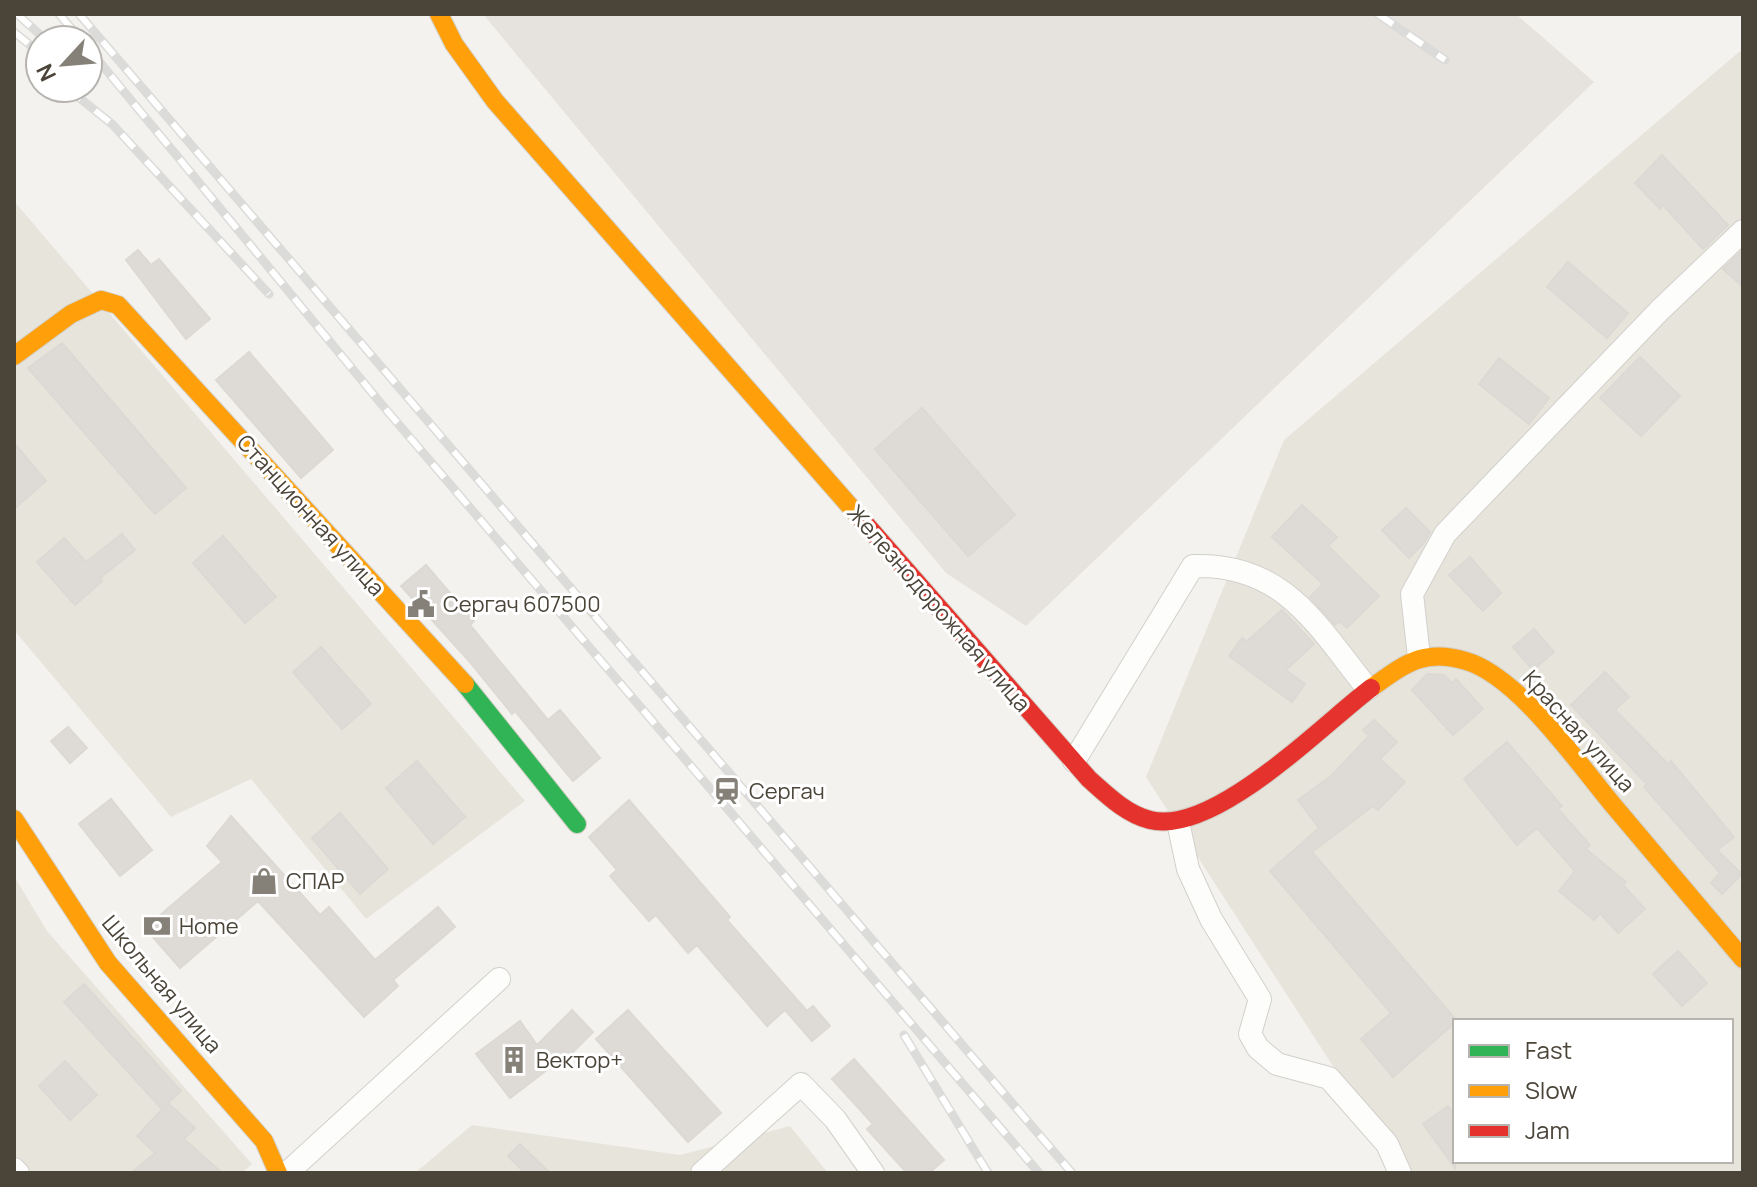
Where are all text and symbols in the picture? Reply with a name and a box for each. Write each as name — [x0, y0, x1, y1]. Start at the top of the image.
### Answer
north arrow — [24, 24, 104, 104]
text: N — [29, 59, 63, 86]
street label: Станционная улица — [230, 428, 392, 602]
street label: Железнодорожная улица — [841, 498, 1037, 718]
public building icon: Сергач 607500 — [406, 589, 436, 619]
place label: Сергач 607500 — [443, 589, 601, 619]
street label: Красная улица — [1516, 664, 1642, 798]
station icon: Сергач — [712, 776, 742, 806]
place label: Сергач — [749, 776, 825, 806]
shop icon: СПАР — [249, 866, 279, 896]
place label: СПАР — [286, 866, 344, 896]
street label: Школьная улица — [95, 909, 229, 1059]
bank icon: Home — [142, 911, 172, 941]
place label: Home — [179, 911, 239, 941]
legend — [1453, 1019, 1733, 1163]
text: Fast — [1525, 1033, 1572, 1066]
building icon: Вектор+ — [499, 1045, 529, 1075]
place label: Вектор+ — [536, 1045, 623, 1075]
text: Slow — [1525, 1073, 1578, 1106]
text: Jam — [1525, 1113, 1570, 1146]

